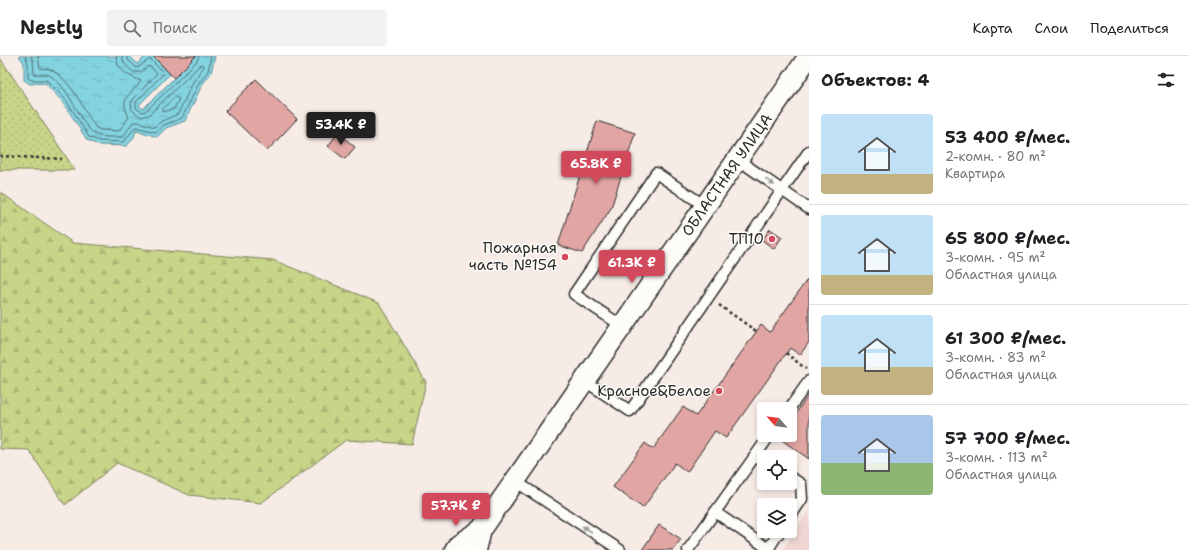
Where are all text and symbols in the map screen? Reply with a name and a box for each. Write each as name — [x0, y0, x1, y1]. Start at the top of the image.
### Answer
search box — [107, 10, 387, 46]
text: Nestly — [20, 15, 83, 40]
icon: search — [121, 17, 143, 39]
text: Поиск — [153, 18, 197, 38]
text: Карта — [972, 19, 1013, 37]
text: Слои — [1035, 19, 1068, 37]
text: Поделиться — [1090, 19, 1169, 37]
text: Объектов: 4 — [821, 69, 930, 91]
icon: filters — [1155, 69, 1177, 91]
street label: ОБЛАСТНАЯ УЛИЦА — [677, 110, 777, 240]
pin: 53.4K ₽ — [304, 112, 378, 146]
text: 53.4K ₽ — [315, 116, 367, 133]
text: 53 400 ₽/мес. — [945, 126, 1070, 148]
icon: home — [853, 130, 901, 178]
text: 2-комн. · 80 m² — [945, 148, 1046, 165]
pin: 65.8K ₽ — [559, 151, 633, 185]
text: 65.8K ₽ — [570, 155, 622, 172]
text: Квартира — [945, 165, 1005, 182]
one-way arrow — [764, 178, 775, 186]
text: 65 800 ₽/мес. — [945, 227, 1070, 249]
place label: ТП10 — [729, 229, 764, 249]
icon: home — [853, 231, 901, 279]
marker: ТП10 — [767, 234, 777, 244]
place label: Пожарная часть №154 — [469, 238, 557, 275]
text: 3-комн. · 95 m² — [945, 249, 1046, 266]
pin: 61.3K ₽ — [595, 250, 669, 284]
marker: Пожарная часть №154 — [560, 252, 570, 262]
text: 61.3K ₽ — [608, 254, 656, 271]
text: Областная улица — [945, 266, 1057, 283]
text: 61 300 ₽/мес. — [945, 327, 1066, 349]
icon: home — [853, 331, 901, 379]
text: 3-комн. · 83 m² — [945, 349, 1046, 366]
text: Областная улица — [945, 366, 1057, 383]
place label: Красное&Белое — [597, 381, 711, 401]
marker: Красное&Белое — [714, 386, 724, 396]
north arrow — [757, 402, 797, 442]
map controls — [757, 402, 797, 538]
text: 57 700 ₽/мес. — [945, 427, 1070, 449]
icon: home — [853, 431, 901, 479]
text: 3-комн. · 113 m² — [945, 449, 1048, 466]
button: locate — [757, 450, 797, 490]
text: Областная улица — [945, 466, 1057, 483]
pin: 57.7K ₽ — [419, 493, 493, 527]
text: 57.7K ₽ — [431, 497, 481, 514]
button: layers — [757, 498, 797, 538]
one-way arrow — [582, 525, 593, 532]

